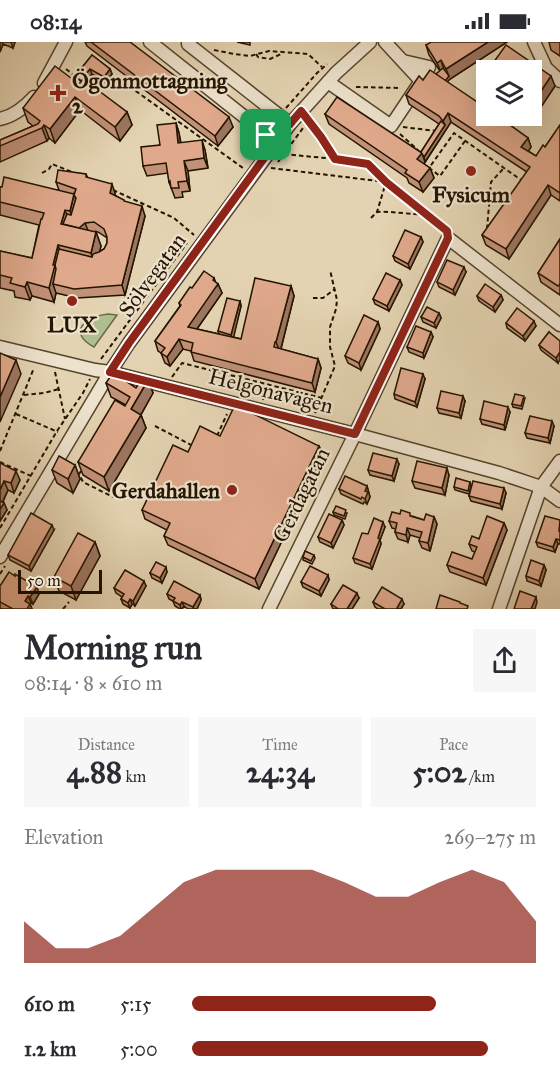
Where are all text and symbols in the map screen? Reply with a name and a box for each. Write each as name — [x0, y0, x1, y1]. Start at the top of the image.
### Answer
text: 08:14 — [30, 8, 81, 35]
map controls — [476, 60, 542, 126]
button: layers — [476, 60, 542, 126]
place label: Ögonmottagning 2 — [72, 67, 228, 119]
marker: Ögonmottagning 2 — [49, 84, 67, 102]
pin — [240, 109, 291, 160]
icon: arrive — [249, 118, 282, 151]
marker: Fysicum — [464, 164, 478, 178]
place label: Fysicum — [432, 181, 511, 208]
street label: Sölvegatan — [112, 228, 192, 322]
marker: LUX — [65, 294, 79, 308]
place label: LUX — [47, 311, 98, 338]
street label: Helgonavägen — [206, 362, 336, 420]
street label: Gerdagatan — [266, 443, 336, 547]
place label: Gerdahallen — [112, 477, 220, 504]
marker: Gerdahallen — [225, 483, 239, 497]
scale bar — [18, 567, 102, 594]
text: 50 m — [27, 571, 61, 590]
text: Morning run — [24, 628, 202, 668]
button: share — [473, 629, 536, 692]
text: 08:14 · 8 × 610 m — [24, 671, 162, 695]
text: Distance — [78, 735, 135, 754]
text: Time — [262, 735, 298, 754]
text: Pace — [439, 735, 468, 754]
text: 4.88 — [66, 754, 122, 790]
text: 24:34 — [246, 754, 314, 790]
text: 5:02 — [412, 754, 466, 790]
text: km — [122, 767, 146, 786]
text: /km — [466, 767, 495, 786]
text: Elevation — [24, 825, 103, 849]
text: 269–275 m — [444, 825, 536, 849]
text: 610 m — [24, 992, 75, 1016]
text: 5:15 — [120, 992, 151, 1016]
text: 1.2 km — [24, 1037, 76, 1061]
text: 5:00 — [120, 1037, 158, 1061]

